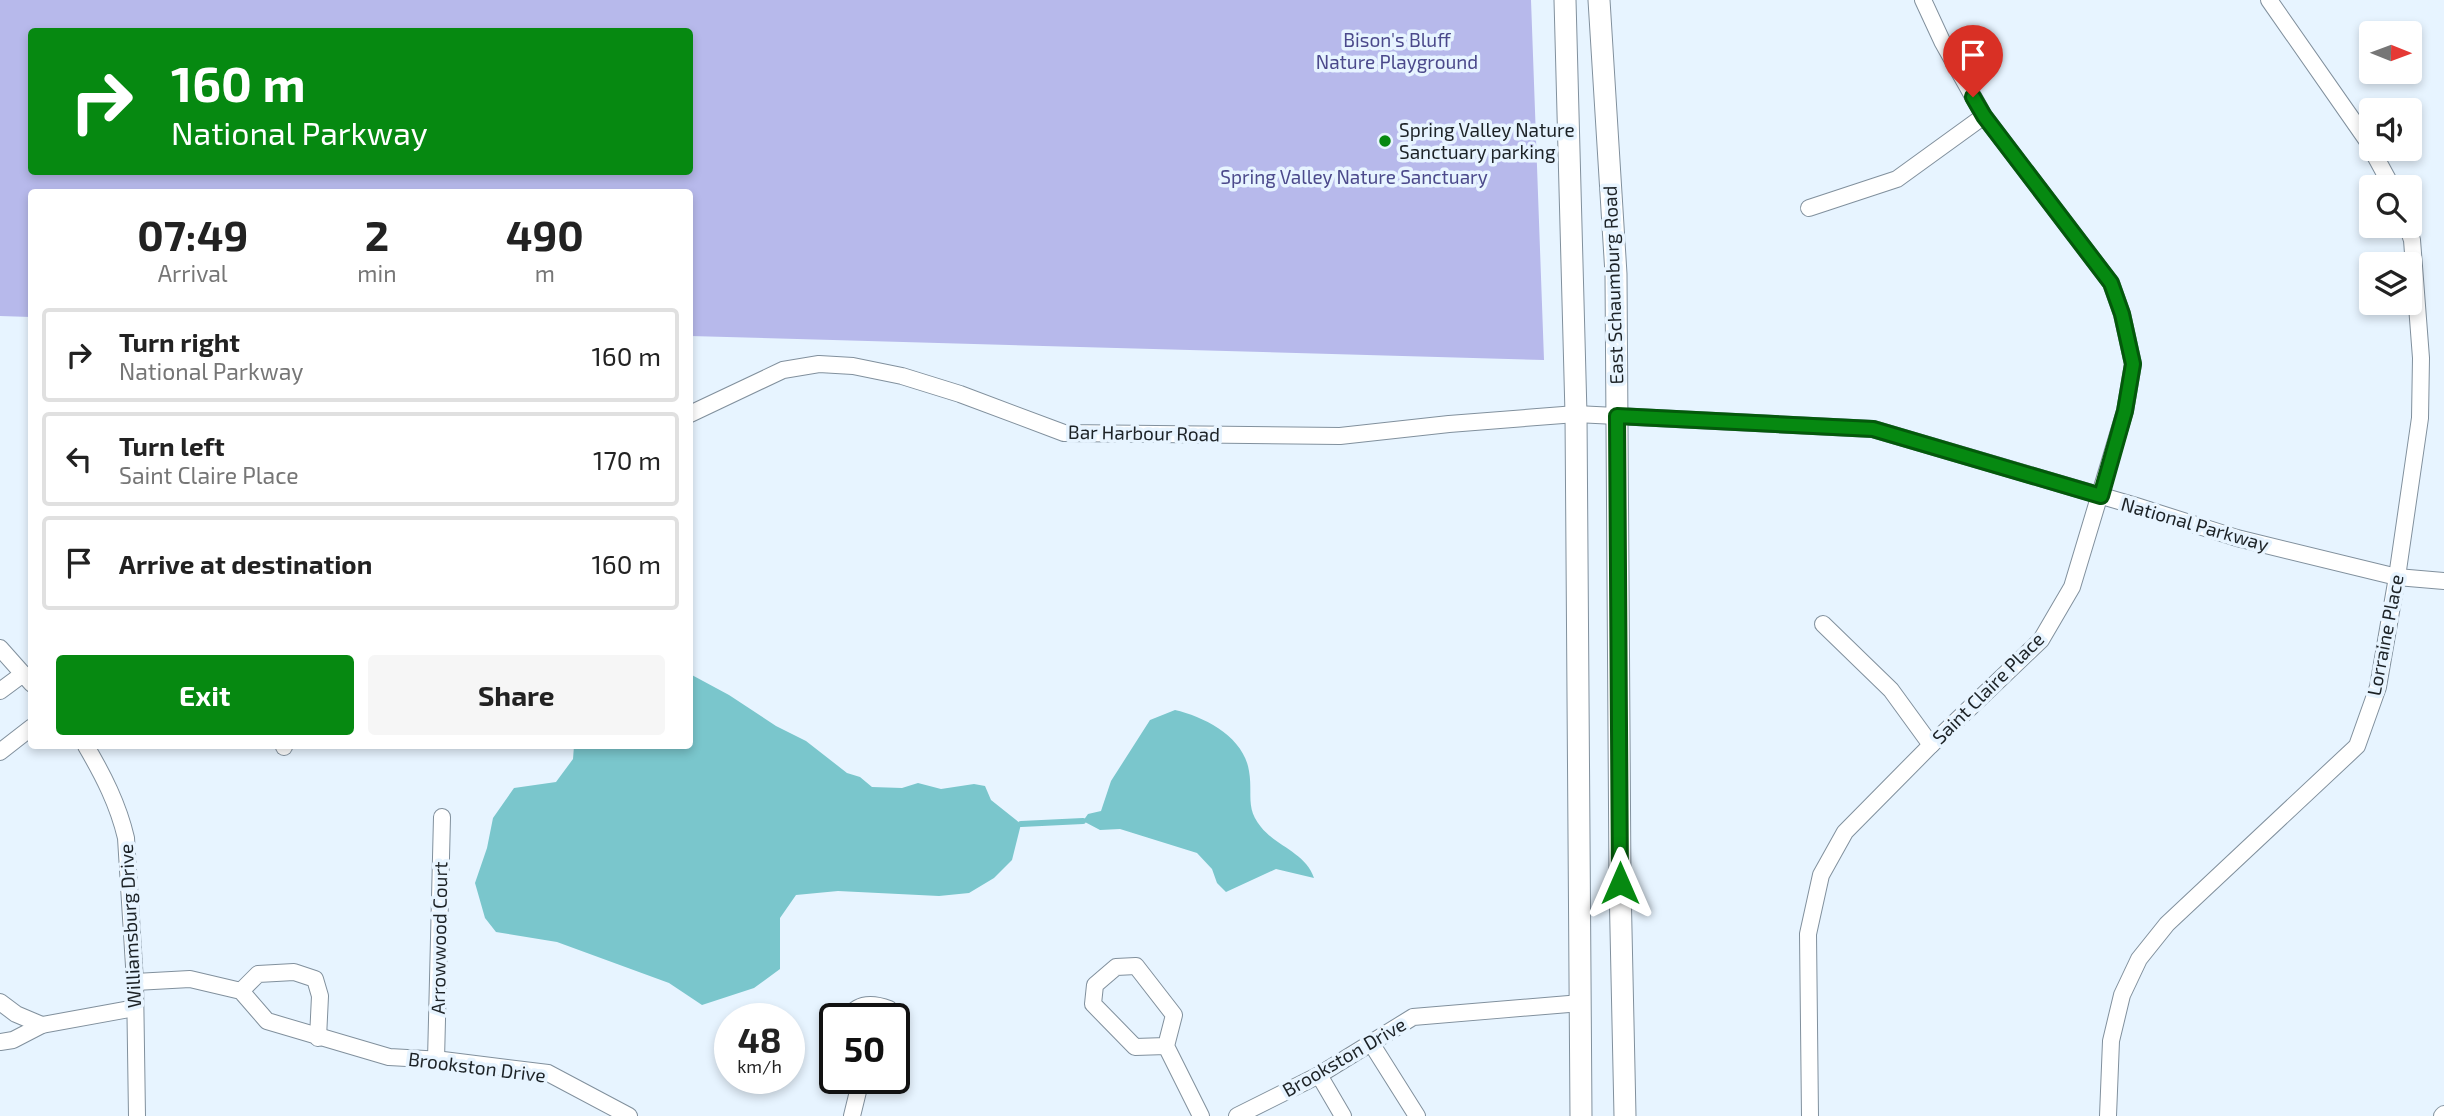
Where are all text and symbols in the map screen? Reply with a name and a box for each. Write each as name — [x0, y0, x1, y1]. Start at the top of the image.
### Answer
north arrow — [2359, 21, 2422, 84]
map controls — [2359, 21, 2422, 315]
pin — [1943, 25, 2003, 97]
park label: Bison's Bluff Nature Playground — [1316, 28, 1478, 73]
icon: arrive — [1954, 36, 1992, 74]
text: 160 m — [171, 53, 306, 112]
icon: right — [56, 56, 147, 147]
button: sound — [2359, 98, 2422, 161]
text: National Parkway — [171, 113, 428, 151]
place label: Spring Valley Nature Sanctuary parking — [1399, 118, 1575, 163]
marker: Spring Valley Nature Sanctuary parking — [1377, 133, 1393, 149]
park label: Spring Valley Nature Sanctuary — [1220, 165, 1488, 188]
button: search — [2359, 175, 2422, 238]
street label: East Schaumburg Road — [1598, 185, 1627, 385]
text: 07:49 — [137, 209, 248, 259]
text: 2 — [365, 209, 389, 259]
text: 490 — [506, 209, 584, 259]
button: layers — [2359, 252, 2422, 315]
text: Arrival — [158, 259, 228, 287]
text: min — [357, 259, 397, 287]
text: m — [535, 259, 555, 287]
text: Turn right — [119, 326, 240, 357]
icon: right — [60, 336, 98, 374]
text: 160 m — [592, 340, 661, 371]
text: National Parkway — [119, 357, 303, 385]
street label: Bar Harbour Road — [1068, 420, 1220, 445]
text: Turn left — [119, 430, 225, 461]
icon: left — [60, 440, 98, 478]
text: 170 m — [593, 444, 661, 475]
text: Saint Claire Place — [119, 461, 299, 489]
street label: National Parkway — [2119, 491, 2272, 556]
icon: arrive — [60, 544, 98, 582]
text: Arrive at destination — [119, 548, 372, 579]
text: 160 m — [592, 548, 661, 579]
street label: Lorraine Place — [2361, 572, 2408, 697]
street label: Saint Claire Place — [1927, 627, 2048, 748]
button: Exit — [56, 655, 354, 735]
button: Share — [368, 655, 665, 735]
street label: Williamsburg Drive — [114, 843, 145, 1009]
position arrow — [1583, 846, 1657, 920]
street label: Arrowwood Court — [426, 861, 451, 1015]
speed limit sign: 50 — [819, 1003, 910, 1094]
street label: Brookston Drive — [1278, 1012, 1409, 1101]
text: 48 — [737, 1018, 782, 1060]
street label: Brookston Drive — [407, 1047, 547, 1086]
text: km/h — [737, 1055, 782, 1077]

